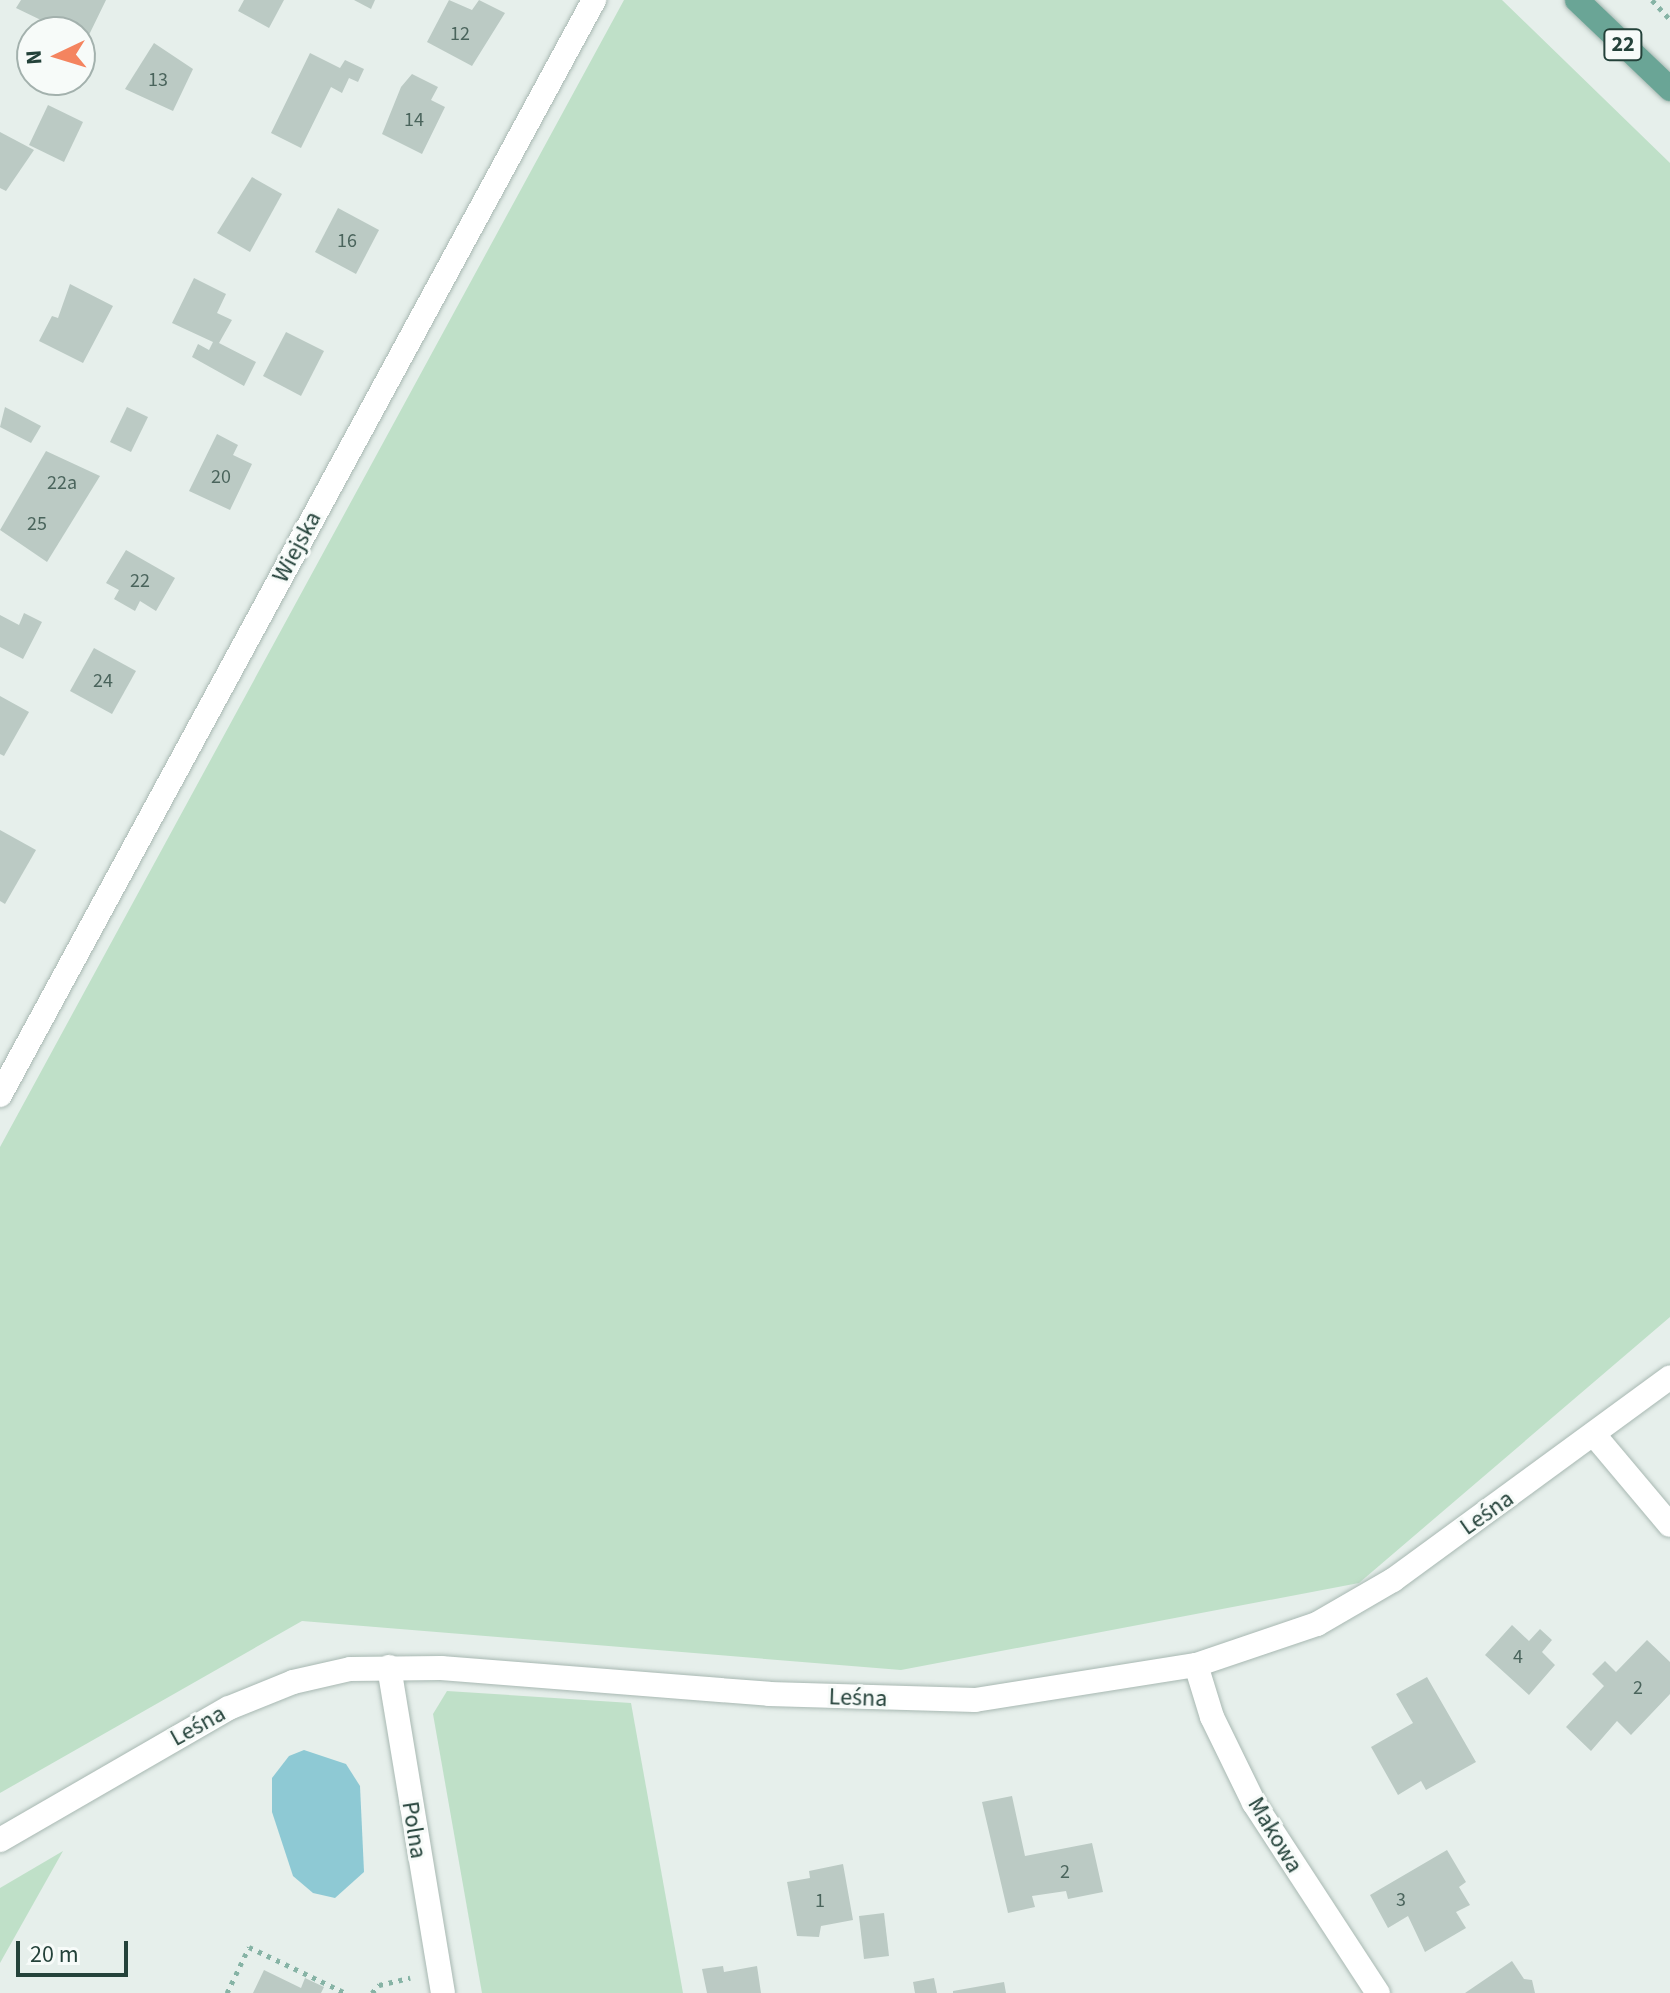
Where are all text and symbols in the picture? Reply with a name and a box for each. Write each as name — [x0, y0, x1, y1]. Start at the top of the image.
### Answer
north arrow — [16, 16, 96, 96]
house number: 12 — [450, 22, 470, 46]
road number: 22 — [1603, 27, 1643, 63]
text: N — [18, 49, 51, 66]
house number: 13 — [148, 68, 168, 92]
house number: 14 — [404, 108, 424, 132]
house number: 16 — [337, 229, 357, 253]
house number: 20 — [211, 465, 231, 489]
house number: 22a — [47, 471, 77, 495]
street label: Wiejska — [266, 507, 328, 587]
house number: 25 — [27, 512, 47, 536]
house number: 22 — [130, 569, 150, 593]
house number: 24 — [93, 669, 113, 693]
street label: Leśna — [1455, 1484, 1519, 1542]
house number: 4 — [1513, 1645, 1523, 1669]
house number: 2 — [1633, 1676, 1643, 1700]
street label: Leśna — [828, 1683, 888, 1713]
street label: Leśna — [165, 1699, 231, 1753]
street label: Makowa — [1241, 1792, 1309, 1878]
street label: Polna — [395, 1799, 433, 1861]
house number: 2 — [1060, 1860, 1070, 1884]
house number: 3 — [1396, 1888, 1406, 1912]
house number: 1 — [815, 1889, 825, 1913]
scale bar — [20, 1925, 132, 1975]
text: 20 m — [30, 1937, 79, 1972]

